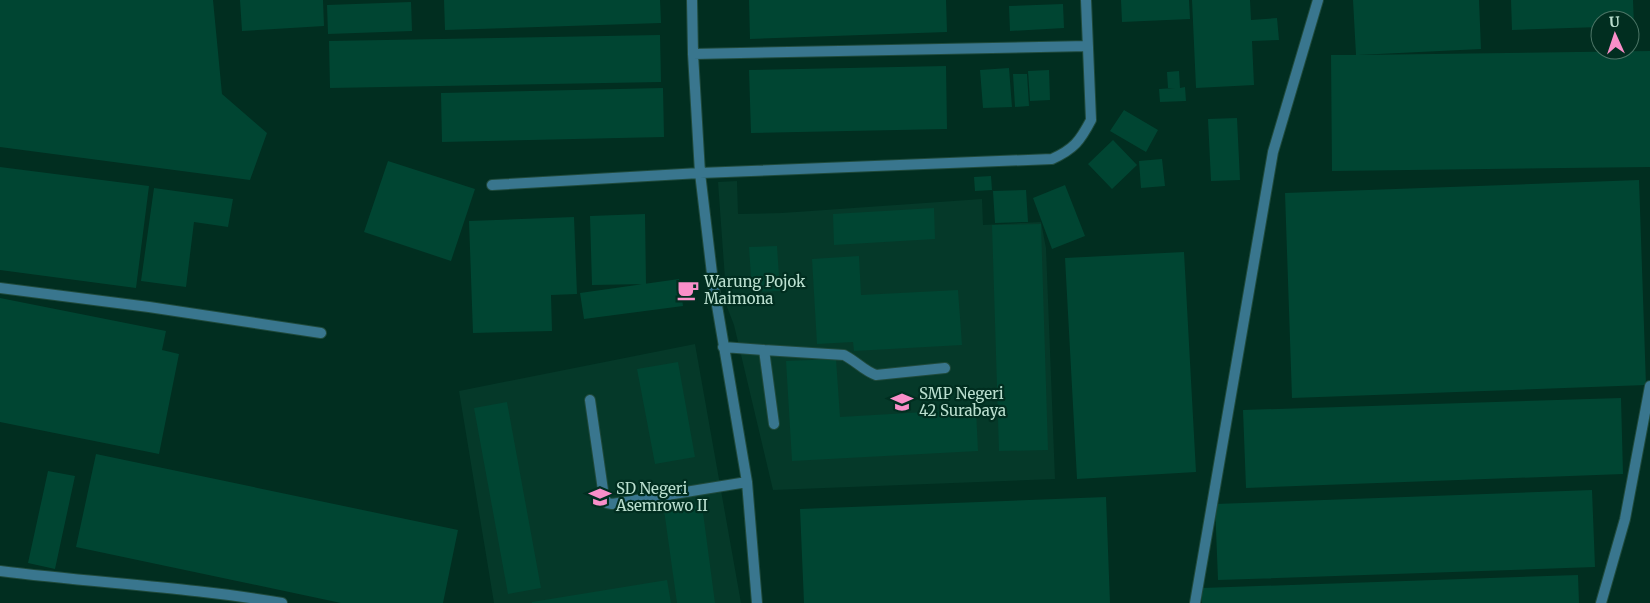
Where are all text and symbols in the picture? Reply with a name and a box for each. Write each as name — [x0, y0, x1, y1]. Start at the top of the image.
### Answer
north arrow — [1590, 10, 1640, 60]
text: U — [1609, 13, 1621, 31]
place label: Warung Pojok Maimona — [703, 272, 806, 308]
cafe icon: Warung Pojok Maimona — [675, 277, 701, 303]
place label: SMP Negeri 42 Surabaya — [919, 384, 1006, 420]
school or university icon: SMP Negeri 42 Surabaya — [889, 389, 915, 415]
place label: SD Negeri Asemrowo II — [615, 479, 708, 515]
school or university icon: SD Negeri Asemrowo II — [587, 484, 613, 510]

